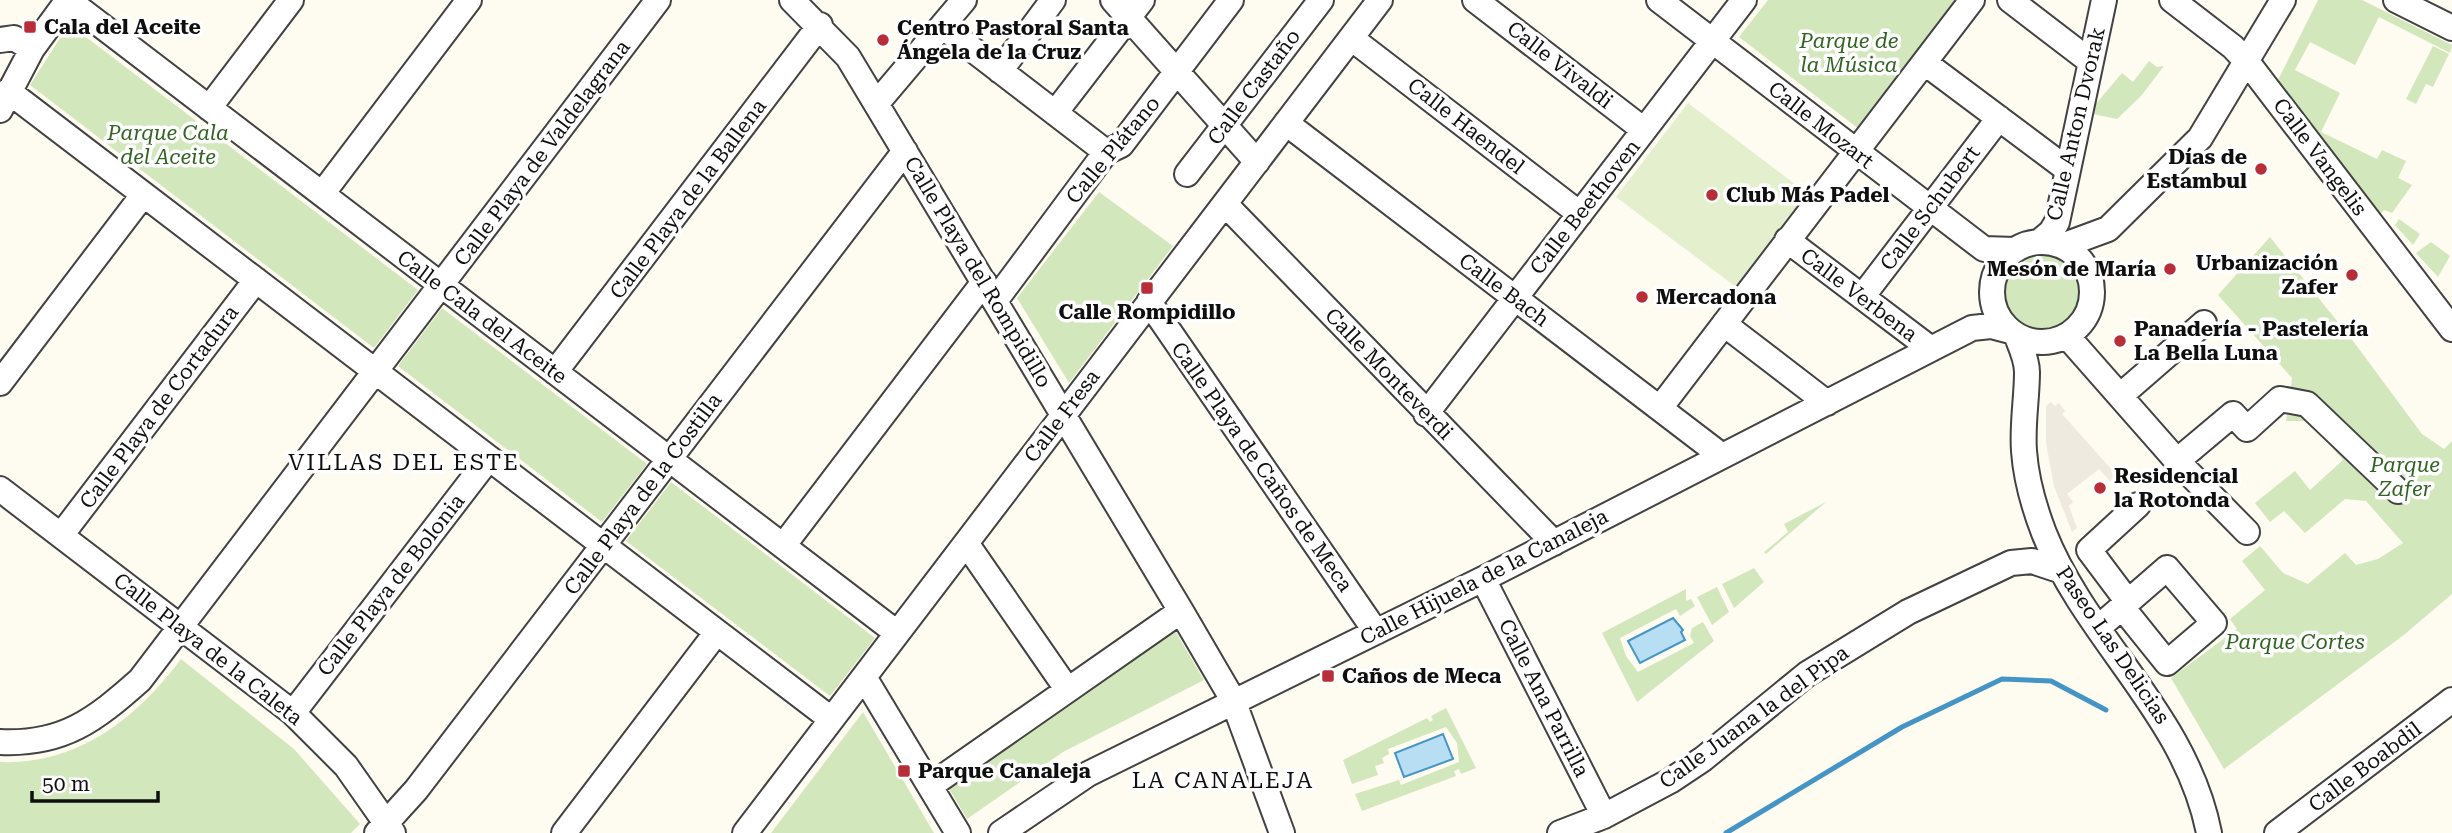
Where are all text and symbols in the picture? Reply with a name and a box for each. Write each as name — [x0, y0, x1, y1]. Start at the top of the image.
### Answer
place label: Cala del Aceite — [44, 15, 201, 39]
place label: Centro Pastoral Santa Ángela de la Cruz — [897, 16, 1129, 64]
street label: Calle Vivaldi — [1502, 16, 1618, 114]
marker: Cala del Aceite — [22, 19, 38, 35]
street label: Calle Castaño — [1203, 25, 1305, 149]
street label: Calle Anton Dvorak — [2042, 25, 2110, 223]
park label: Parque de la Música — [1799, 29, 1898, 77]
marker: Centro Pastoral Santa Ángela de la Cruz — [875, 32, 891, 48]
street label: Calle Playa de Valdelagrana — [449, 35, 635, 271]
street label: Calle Haendel — [1403, 73, 1529, 179]
street label: Calle Mozart — [1764, 76, 1879, 174]
street label: Calle Plátano — [1061, 91, 1165, 209]
street label: Calle Playa de la Ballena — [605, 94, 771, 304]
street label: Calle Vangelis — [2268, 94, 2372, 220]
park label: Parque Cala del Aceite — [106, 121, 229, 169]
street label: Calle Beethoven — [1525, 135, 1645, 279]
street label: Calle Schubert — [1875, 141, 1985, 275]
place label: Días de Estambul — [2147, 145, 2247, 193]
street label: Calle Playa del Rompidillo — [899, 152, 1057, 392]
marker: Días de Estambul — [2253, 161, 2269, 177]
place label: Club Más Padel — [1726, 183, 1890, 207]
marker: Club Más Padel — [1704, 187, 1720, 203]
street label: Calle Verbena — [1796, 243, 1923, 347]
street label: Calle Cala del Aceite — [392, 245, 572, 389]
street label: Calle Bach — [1454, 248, 1554, 332]
place label: Urbanización Zafer — [2196, 251, 2338, 299]
place label: Mesón de María — [1987, 257, 2157, 281]
marker: Mesón de María — [2162, 261, 2178, 277]
marker: Urbanización Zafer — [2344, 267, 2360, 283]
marker: Calle Rompidillo — [1139, 280, 1155, 296]
place label: Mercadona — [1656, 285, 1777, 309]
marker: Mercadona — [1634, 289, 1650, 305]
street label: Calle Playa de Cortadura — [75, 300, 244, 513]
place label: Calle Rompidillo — [1059, 300, 1236, 324]
street label: Calle Monteverdi — [1320, 303, 1458, 445]
place label: Panadería - Pastelería La Bella Luna — [2134, 317, 2369, 365]
marker: Panadería - Pastelería La Bella Luna — [2112, 333, 2128, 349]
street label: Calle Playa de Caños de Meca — [1166, 338, 1358, 597]
street label: Calle Fresa — [1019, 364, 1105, 467]
street label: Calle Playa de la Costilla — [559, 388, 727, 599]
district label: VILLAS DEL ESTE — [288, 449, 520, 476]
park label: Parque Zafer — [2369, 453, 2440, 501]
place label: Residencial la Rotonda — [2114, 464, 2238, 512]
marker: Residencial la Rotonda — [2092, 480, 2108, 496]
street label: Calle Playa de Bolonia — [313, 489, 470, 681]
street label: Calle Hijuela de la Canaleja — [1356, 504, 1612, 650]
street label: Paseo Las Delicias — [2051, 562, 2175, 728]
street label: Calle Playa de la Caleta — [109, 568, 308, 730]
street label: Calle Ana Parrilla — [1494, 615, 1594, 781]
park label: Parque Cortes — [2224, 630, 2365, 654]
street label: Calle Juana la del Pipa — [1655, 640, 1854, 794]
place label: Caños de Meca — [1342, 664, 1502, 688]
marker: Caños de Meca — [1320, 668, 1336, 684]
street label: Calle Boabdil — [2304, 717, 2426, 817]
place label: Parque Canaleja — [918, 759, 1092, 783]
scale bar — [32, 760, 158, 804]
marker: Parque Canaleja — [896, 763, 912, 779]
district label: LA CANALEJA — [1132, 767, 1314, 794]
text: 50 m — [42, 772, 90, 796]

